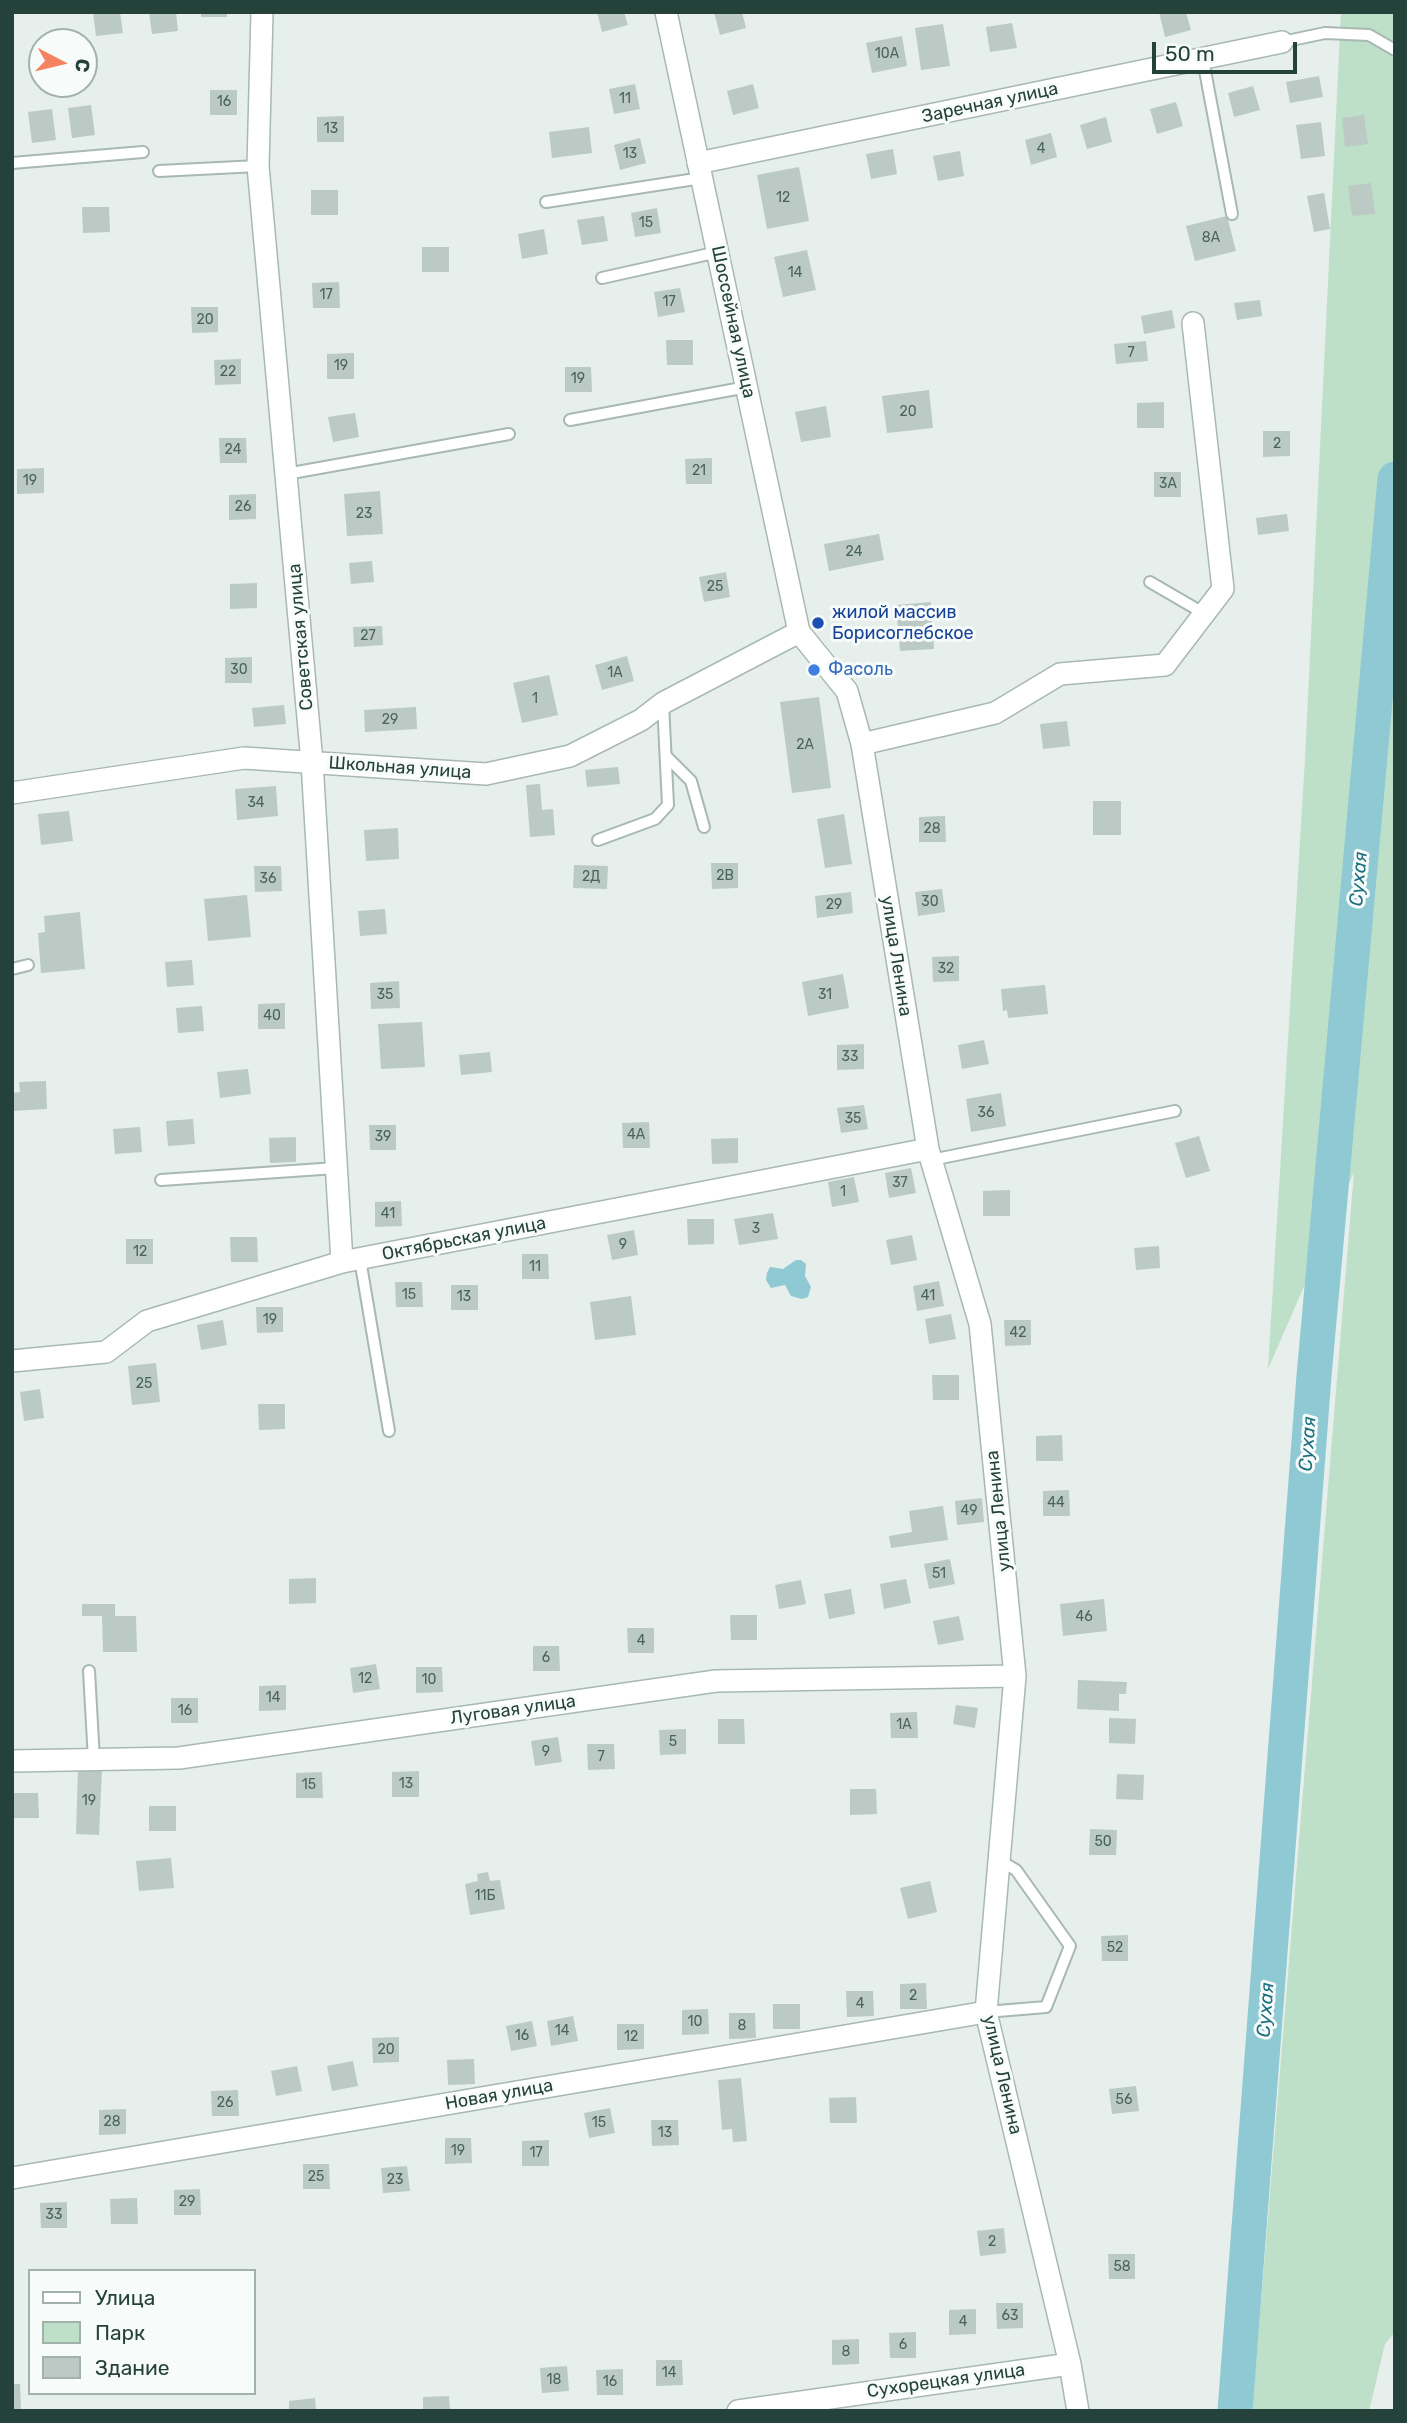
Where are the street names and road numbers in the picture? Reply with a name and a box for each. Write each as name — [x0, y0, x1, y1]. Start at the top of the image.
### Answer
street label: Заречная улица — [920, 78, 1060, 128]
street label: Шоссейная улица — [706, 244, 760, 400]
street label: Советская улица — [284, 563, 318, 711]
street label: Школьная улица — [328, 752, 472, 784]
street label: улица Ленина — [876, 894, 916, 1018]
street label: Октябрьская улица — [380, 1213, 548, 1265]
street label: улица Ленина — [982, 1449, 1016, 1573]
street label: Луговая улица — [449, 1691, 577, 1729]
street label: улица Ленина — [978, 2013, 1026, 2137]
street label: Новая улица — [443, 2075, 555, 2115]
street label: Сухорецкая улица — [866, 2359, 1026, 2403]

